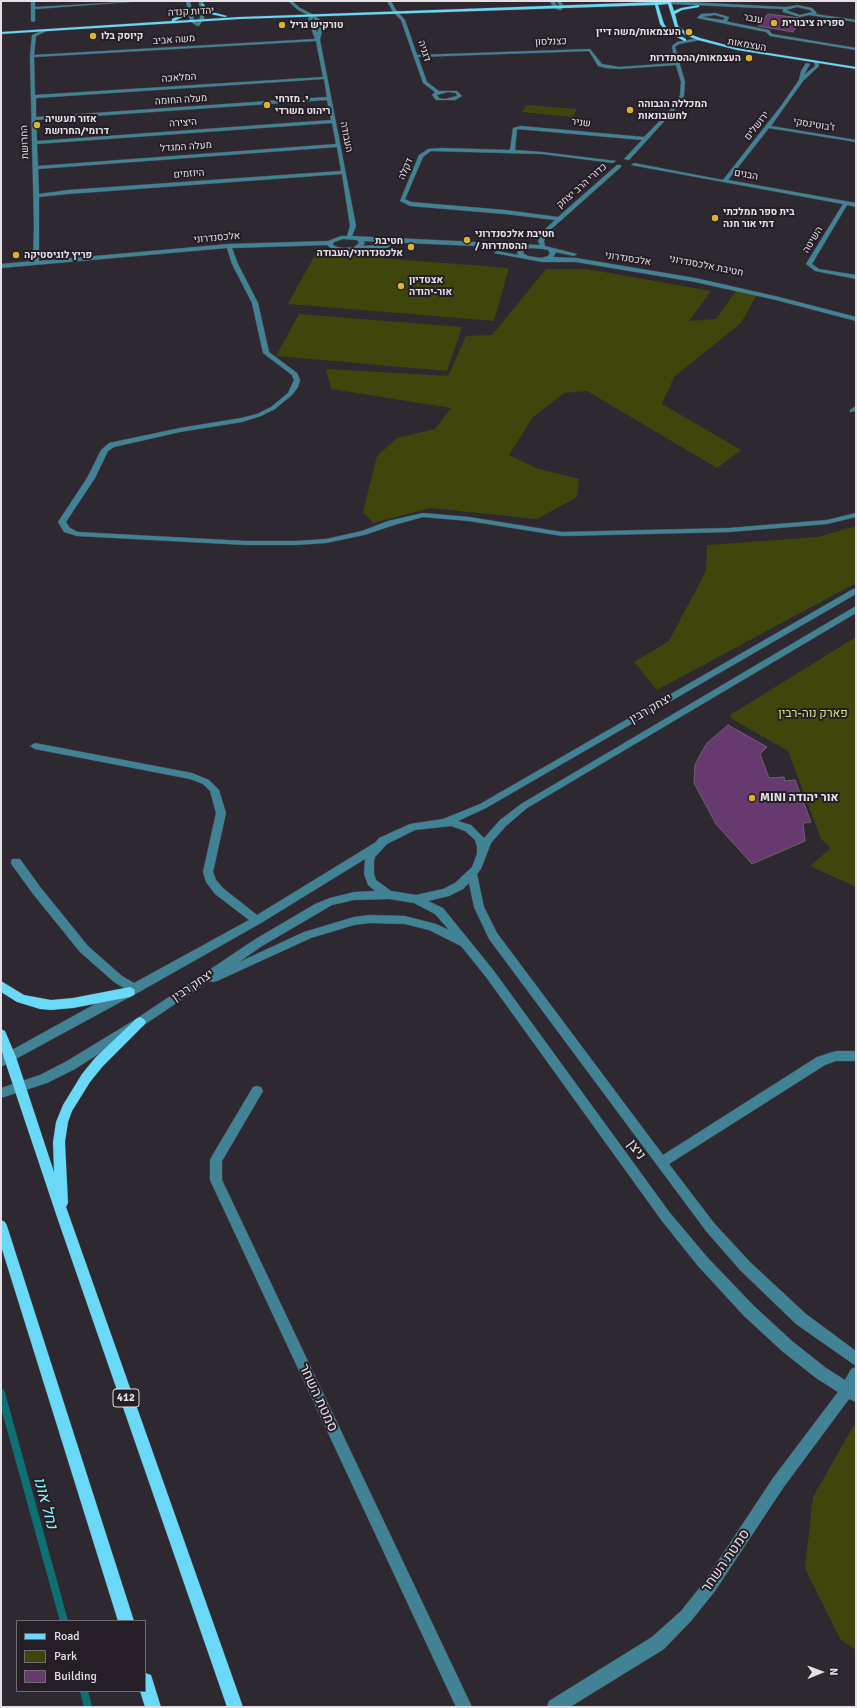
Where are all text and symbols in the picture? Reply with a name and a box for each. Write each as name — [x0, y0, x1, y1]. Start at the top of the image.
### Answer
street label: יהדות קנדה — [168, 5, 214, 19]
street label: ענבר — [742, 11, 764, 27]
place label: ספריה ציבורית — [782, 17, 844, 29]
marker: ספריה ציבורית — [769, 18, 779, 28]
place label: טורקיש גריל — [290, 19, 343, 31]
marker: טורקיש גריל — [277, 20, 287, 30]
place label: העצמאות/משה דיין — [596, 26, 681, 38]
marker: העצמאות/משה דיין — [684, 27, 694, 37]
place label: קיוסק בלו — [101, 30, 143, 42]
marker: קיוסק בלו — [88, 31, 98, 41]
street label: משה אביב — [152, 33, 196, 47]
street label: כצנלסון — [535, 35, 567, 49]
street label: העצמאות — [727, 36, 767, 54]
street label: דגניה — [415, 39, 433, 63]
place label: העצמאות/ההסתדרות — [650, 52, 741, 64]
marker: העצמאות/ההסתדרות — [744, 53, 754, 63]
street label: המלאכה — [161, 71, 197, 85]
street label: מעלה החומה — [154, 92, 208, 108]
place label: י. מזרחי ריהוט משרדי — [275, 93, 331, 116]
place label: המכללה הגבוהה לחשבונאות — [638, 98, 707, 122]
marker: י. מזרחי ריהוט משרדי — [262, 100, 272, 110]
marker: המכללה הגבוהה לחשבונאות — [625, 105, 635, 115]
street label: ירושלים — [742, 109, 772, 143]
place label: אזור תעשיה דרומי/החרושת — [45, 113, 109, 136]
street label: היצירה — [169, 116, 197, 130]
street label: שניר — [571, 116, 591, 130]
street label: ז'בוטינסקי — [792, 116, 836, 134]
marker: אזור תעשיה דרומי/החרושת — [32, 120, 42, 130]
street label: העבודה — [337, 121, 355, 153]
street label: החרושת — [18, 125, 32, 159]
street label: מעלה המגדל — [160, 139, 212, 155]
street label: דקלה — [396, 156, 416, 182]
street label: כדורי הרב יצחק — [554, 161, 610, 211]
street label: היוזמים — [173, 167, 205, 181]
street label: הבנים — [733, 167, 759, 183]
place label: בית ספר ממלכתי דתי אור חנה — [723, 206, 795, 230]
marker: בית ספר ממלכתי דתי אור חנה — [710, 213, 720, 223]
street label: השיטה — [800, 225, 826, 255]
place label: חטיבת אלכסנדרוני / ההסתדרות — [475, 228, 554, 252]
street label: אלכסנדרוני — [193, 230, 241, 246]
place label: חטיבת אלכסנדרוני/העבודה — [316, 235, 403, 258]
marker: חטיבת אלכסנדרוני / ההסתדרות — [462, 235, 472, 245]
marker: חטיבת אלכסנדרוני/העבודה — [406, 242, 416, 252]
place label: פריץ לוגיסטיקה — [24, 249, 92, 261]
street label: אלכסנדרוני — [604, 249, 652, 269]
marker: פריץ לוגיסטיקה — [11, 250, 21, 260]
street label: חטיבת אלכסנדרוני — [668, 253, 744, 279]
place label: אצטדיון אור-יהודה — [409, 274, 452, 298]
marker: אצטדיון אור-יהודה — [396, 281, 406, 291]
street label: יצחק רבין — [627, 691, 675, 727]
park label: פארק נוה-רבין — [778, 707, 848, 721]
place label: MINI אור יהודה — [760, 791, 839, 805]
marker: MINI אור יהודה — [747, 793, 757, 803]
street label: יצחק רבין — [170, 967, 216, 1005]
street label: ניצן — [623, 1137, 649, 1163]
street label: סמטת השחר — [295, 1361, 341, 1435]
road number: 412 — [113, 1389, 139, 1407]
water label: נחל אונו — [29, 1475, 61, 1531]
street label: סמטת השחר — [698, 1526, 754, 1596]
legend — [16, 1620, 146, 1692]
text: Road — [54, 1629, 80, 1644]
text: Park — [54, 1649, 77, 1664]
north arrow — [801, 1652, 841, 1692]
text: N — [827, 1668, 840, 1676]
text: Building — [54, 1669, 97, 1684]

